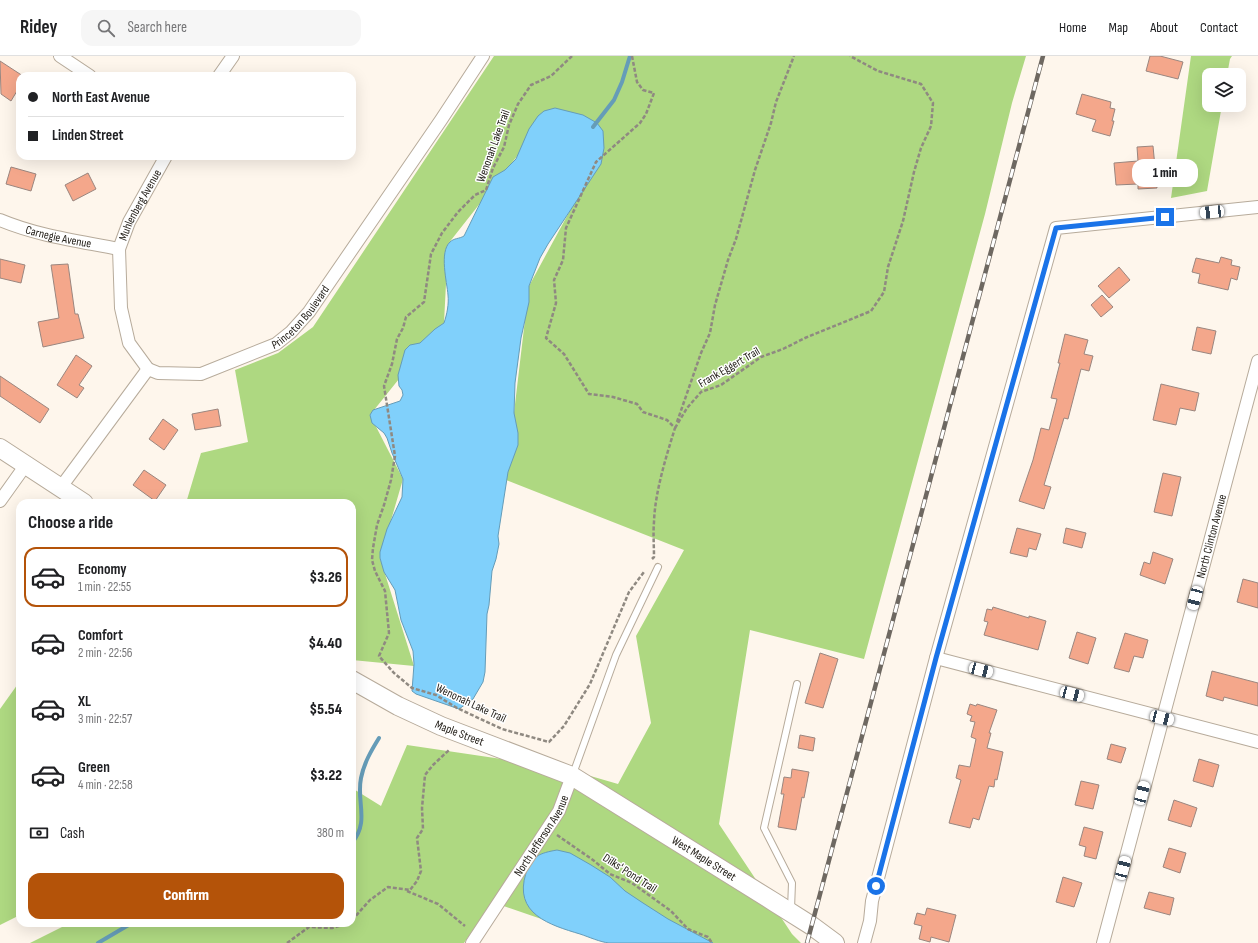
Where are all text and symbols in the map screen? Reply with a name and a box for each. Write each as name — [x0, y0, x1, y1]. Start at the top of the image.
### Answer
search box — [81, 10, 361, 46]
text: Ridey — [20, 16, 57, 39]
icon: search — [95, 17, 117, 39]
text: Search here — [127, 18, 187, 37]
text: Home — [1059, 19, 1087, 36]
text: Map — [1109, 19, 1128, 36]
text: About — [1150, 19, 1178, 36]
text: Contact — [1200, 19, 1238, 36]
map controls — [1202, 68, 1246, 112]
button: layers — [1202, 68, 1246, 112]
text: North East Avenue — [52, 88, 150, 107]
street label: Wenonah Lake Trail — [473, 108, 513, 184]
text: Linden Street — [52, 126, 124, 145]
callout: 1 min — [1132, 159, 1198, 187]
text: 1 min — [1153, 165, 1177, 181]
street label: Muhlenberg Avenue — [116, 167, 165, 243]
car — [1199, 205, 1225, 219]
route end — [1156, 208, 1174, 226]
street label: Carnegie Avenue — [24, 223, 93, 252]
street label: Princeton Boulevard — [270, 283, 333, 353]
street label: Frank Eggert Trail — [696, 344, 763, 391]
street label: North Clinton Avenue — [1193, 493, 1230, 580]
text: Choose a ride — [28, 512, 113, 533]
icon: car — [30, 559, 66, 595]
text: Economy — [78, 560, 127, 579]
text: $3.26 — [309, 568, 342, 587]
text: 1 min · 22:55 — [78, 579, 131, 595]
car — [1186, 585, 1204, 611]
icon: car — [30, 625, 66, 661]
text: Comfort — [78, 626, 123, 645]
text: $4.40 — [308, 634, 342, 653]
text: 2 min · 22:56 — [78, 645, 133, 661]
car — [968, 661, 994, 679]
street label: Wenonah Lake Trail — [433, 681, 508, 726]
car — [1059, 685, 1085, 703]
icon: car — [30, 691, 66, 727]
text: XL — [78, 692, 91, 711]
text: $5.54 — [310, 700, 342, 719]
car — [1149, 709, 1175, 727]
text: 3 min · 22:57 — [78, 711, 132, 727]
street label: Maple Street — [432, 717, 486, 750]
icon: car — [30, 757, 66, 793]
text: Green — [78, 758, 110, 777]
text: $3.22 — [310, 766, 342, 785]
text: 4 min · 22:58 — [78, 777, 133, 793]
car — [1133, 780, 1151, 806]
street label: North Jefferson Avenue — [511, 793, 572, 879]
icon: cash — [28, 822, 50, 844]
text: Cash — [60, 824, 85, 843]
text: 380 m — [317, 825, 344, 841]
street label: West Maple Street — [669, 833, 739, 885]
street label: Dilks' Pond Trail — [600, 850, 660, 896]
car — [1114, 855, 1132, 881]
button: Confirm — [28, 873, 344, 919]
route start — [867, 877, 885, 895]

